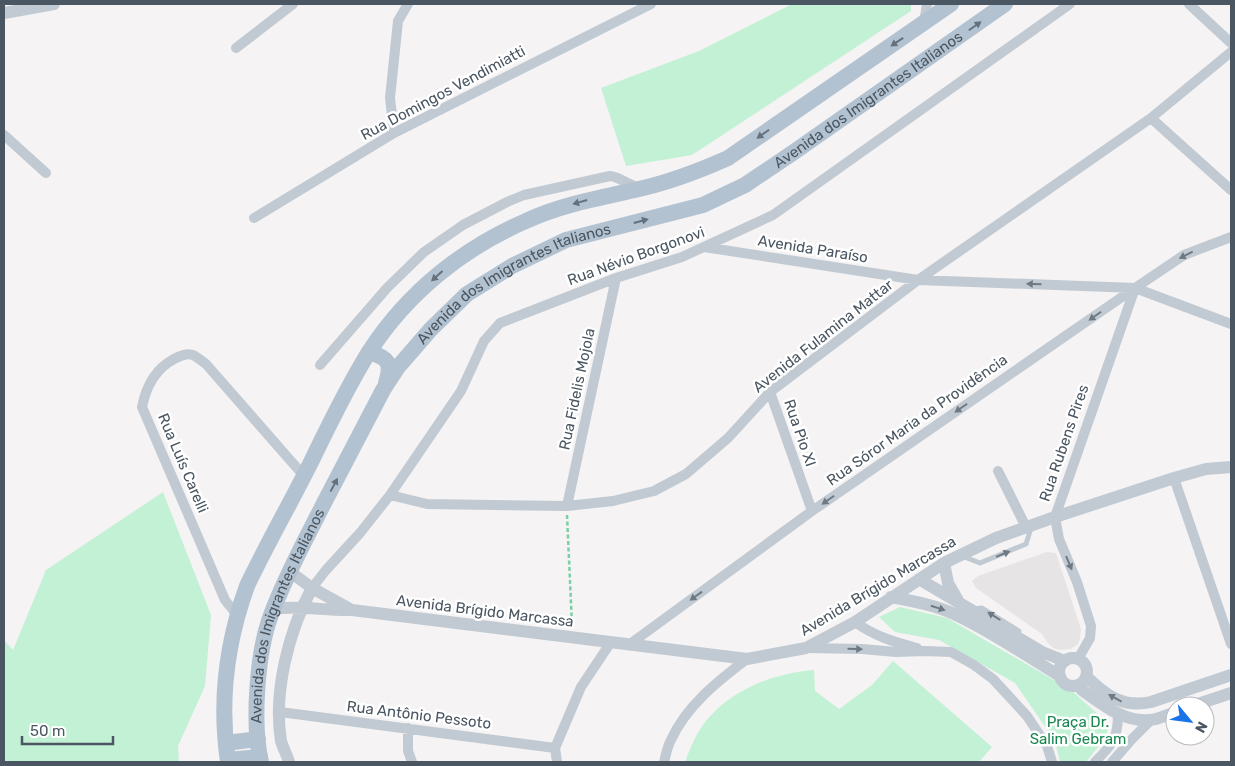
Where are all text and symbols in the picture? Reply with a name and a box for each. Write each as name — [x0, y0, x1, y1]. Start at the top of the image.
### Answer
one-way arrow — [968, 21, 981, 31]
street label: Avenida dos Imigrantes Italianos — [770, 27, 966, 172]
one-way arrow — [890, 37, 904, 46]
street label: Rua Domingos Vendimiatti — [358, 42, 528, 144]
one-way arrow — [757, 128, 770, 139]
one-way arrow — [573, 198, 588, 206]
one-way arrow — [634, 217, 649, 225]
street label: Avenida dos Imigrantes Italianos — [413, 220, 613, 348]
street label: Rua Névio Borgonovi — [565, 223, 707, 289]
street label: Avenida Paraíso — [757, 231, 869, 267]
one-way arrow — [1179, 251, 1193, 259]
one-way arrow — [431, 270, 444, 281]
street label: Avenida Fulamina Mattar — [749, 275, 897, 396]
one-way arrow — [1026, 280, 1042, 288]
one-way arrow — [1088, 311, 1102, 321]
street label: Rua Fidelis Mojola — [555, 326, 599, 452]
street label: Rua Sóror Maria da Providência — [823, 351, 1011, 489]
street label: Rua Rubens Pires — [1036, 382, 1093, 504]
street label: Rua Pio XI — [780, 397, 820, 469]
one-way arrow — [955, 403, 968, 413]
street label: Rua Luís Carelli — [154, 411, 212, 515]
one-way arrow — [330, 478, 338, 492]
one-way arrow — [821, 495, 834, 505]
street label: Avenida dos Imigrantes Italianos — [247, 505, 329, 724]
street label: Avenida Brígido Marcassa — [797, 532, 959, 640]
one-way arrow — [995, 550, 1010, 557]
one-way arrow — [1066, 556, 1074, 570]
street label: Avenida Brígido Marcassa — [395, 591, 575, 631]
one-way arrow — [689, 591, 703, 601]
one-way arrow — [931, 605, 946, 613]
one-way arrow — [988, 611, 1001, 620]
one-way arrow — [847, 645, 863, 653]
one-way arrow — [1109, 694, 1122, 703]
north arrow — [1165, 696, 1215, 746]
street label: Rua Antônio Pessoto — [346, 697, 492, 733]
park label: Praça Dr. Salim Gebram — [1030, 713, 1126, 748]
scale bar — [22, 714, 114, 746]
text: N — [1191, 719, 1211, 736]
text: 50 m — [30, 722, 65, 740]

